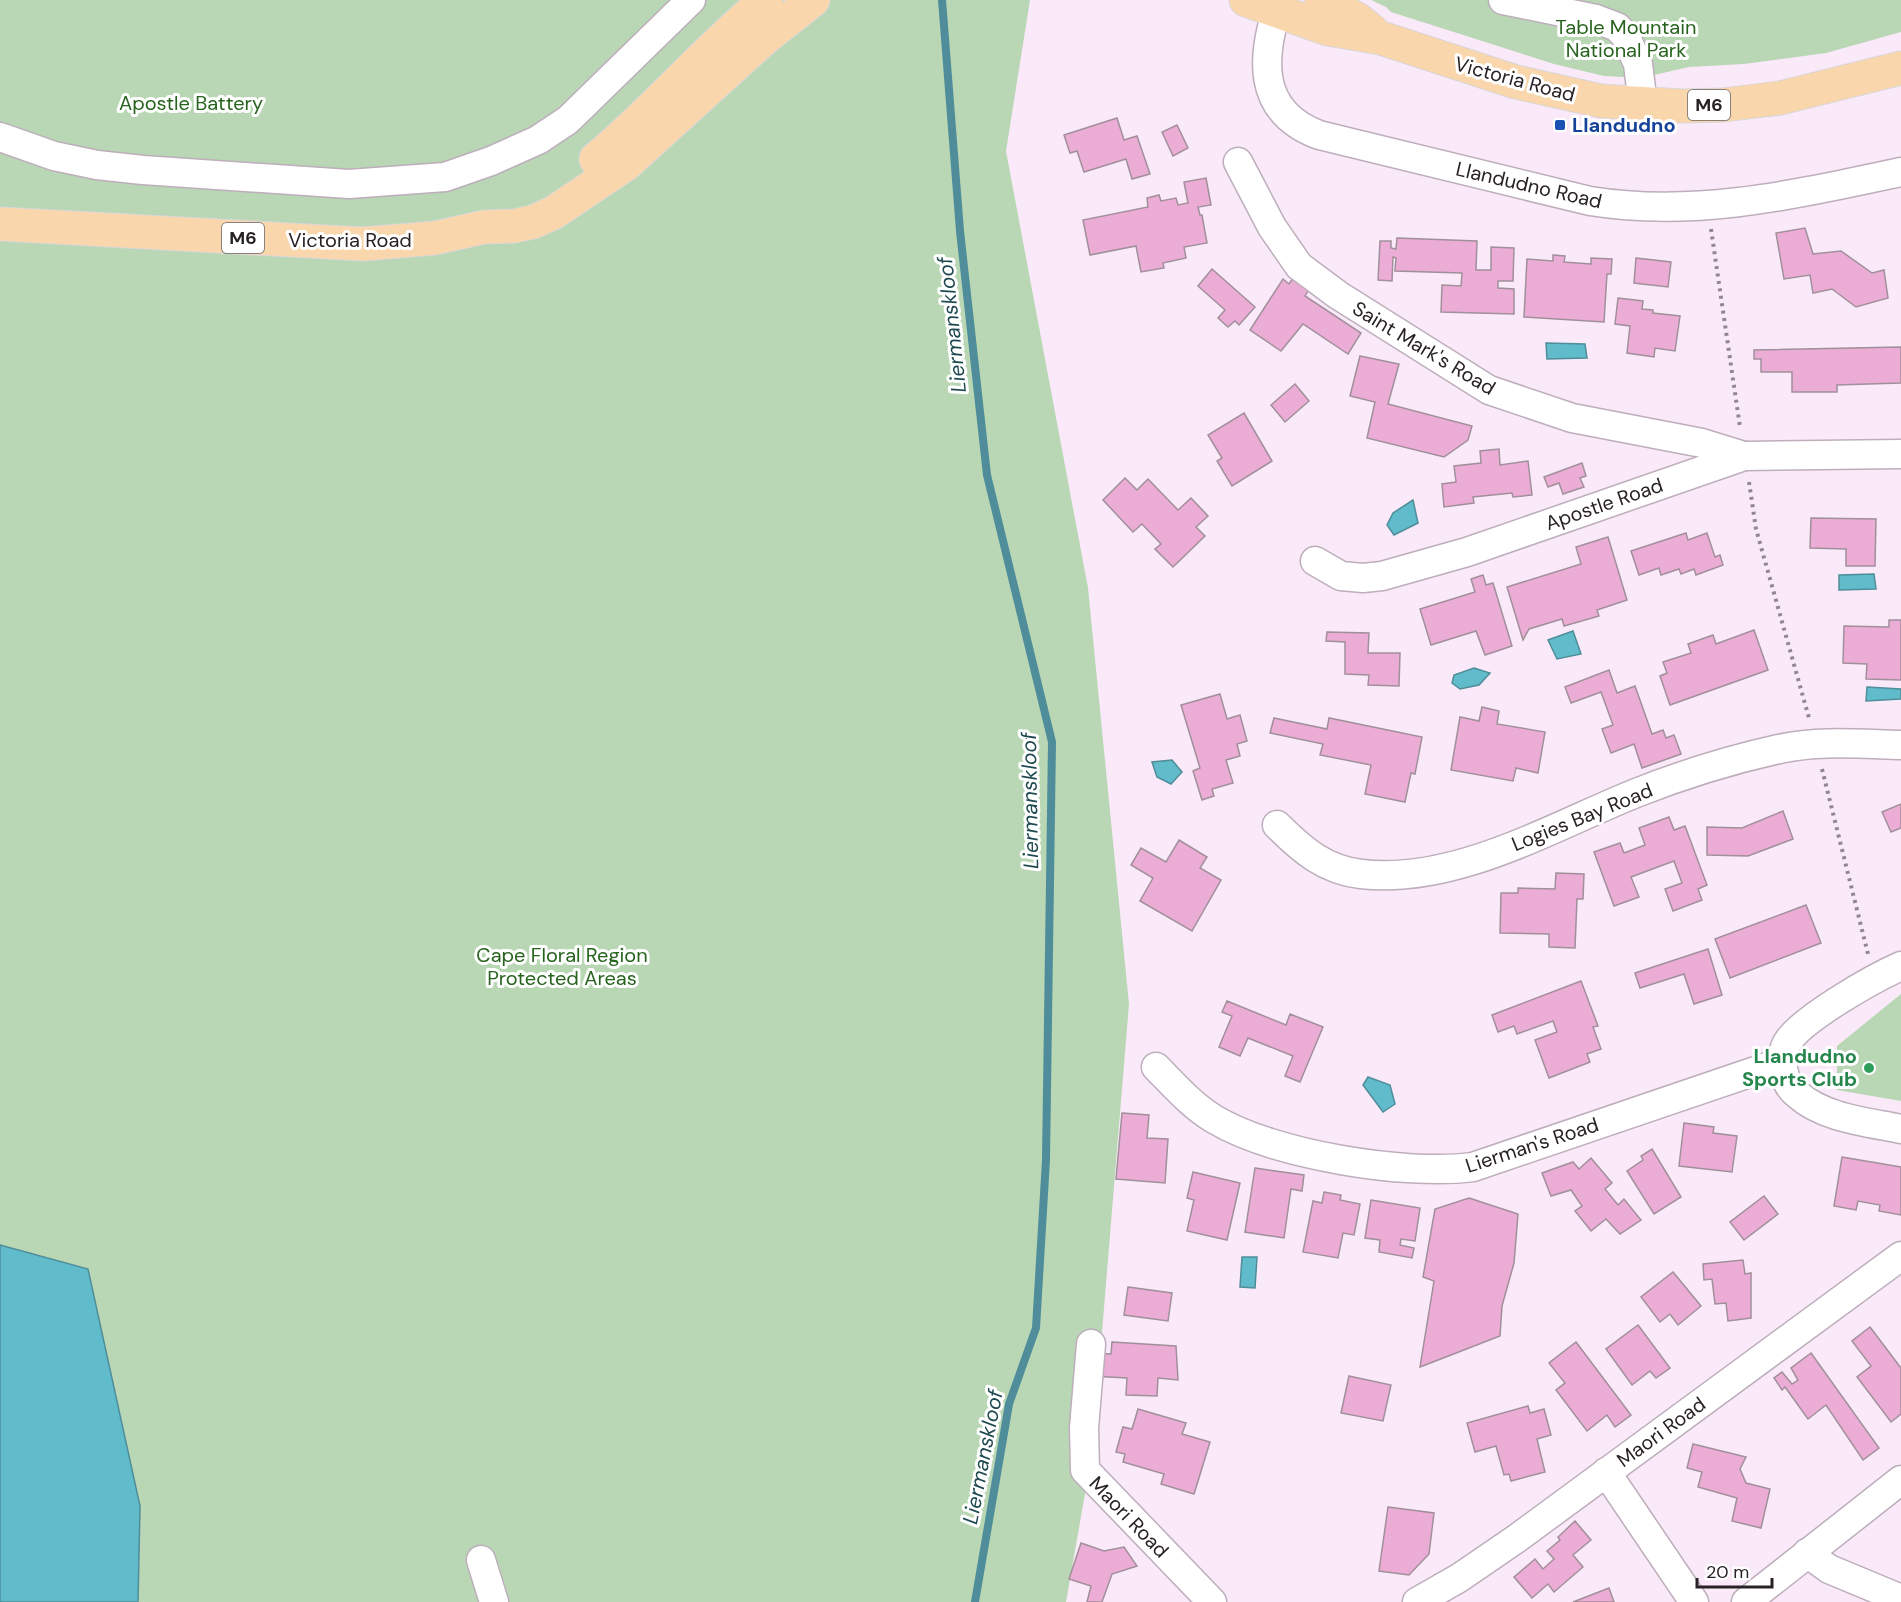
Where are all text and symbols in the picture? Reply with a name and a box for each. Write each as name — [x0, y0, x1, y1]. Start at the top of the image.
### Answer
park label: Table Mountain National Park — [1556, 14, 1696, 63]
street label: Victoria Road — [1452, 50, 1578, 108]
park label: Apostle Battery — [119, 90, 263, 116]
road number: M6 — [1688, 90, 1730, 120]
place label: Llandudno — [1572, 112, 1676, 138]
marker: Llandudno — [1553, 118, 1567, 132]
street label: Llandudno Road — [1453, 156, 1605, 214]
road number: M6 — [222, 223, 264, 253]
street label: Victoria Road — [288, 227, 412, 253]
water label: Liermanskloof — [931, 255, 973, 394]
street label: Saint Mark's Road — [1348, 295, 1500, 401]
street label: Apostle Road — [1542, 472, 1666, 536]
water label: Liermanskloof — [1015, 732, 1045, 869]
street label: Logies Bay Road — [1508, 777, 1656, 857]
park label: Cape Floral Region Protected Areas — [476, 942, 648, 991]
place label: Llandudno Sports Club — [1742, 1043, 1857, 1092]
marker: Llandudno Sports Club — [1862, 1061, 1876, 1075]
street label: Lierman's Road — [1462, 1111, 1602, 1179]
water label: Liermanskloof — [956, 1387, 1010, 1527]
street label: Maori Road — [1611, 1391, 1711, 1473]
street label: Maori Road — [1084, 1471, 1174, 1563]
scale bar — [1697, 1551, 1772, 1589]
text: 20 m — [1706, 1560, 1749, 1584]

